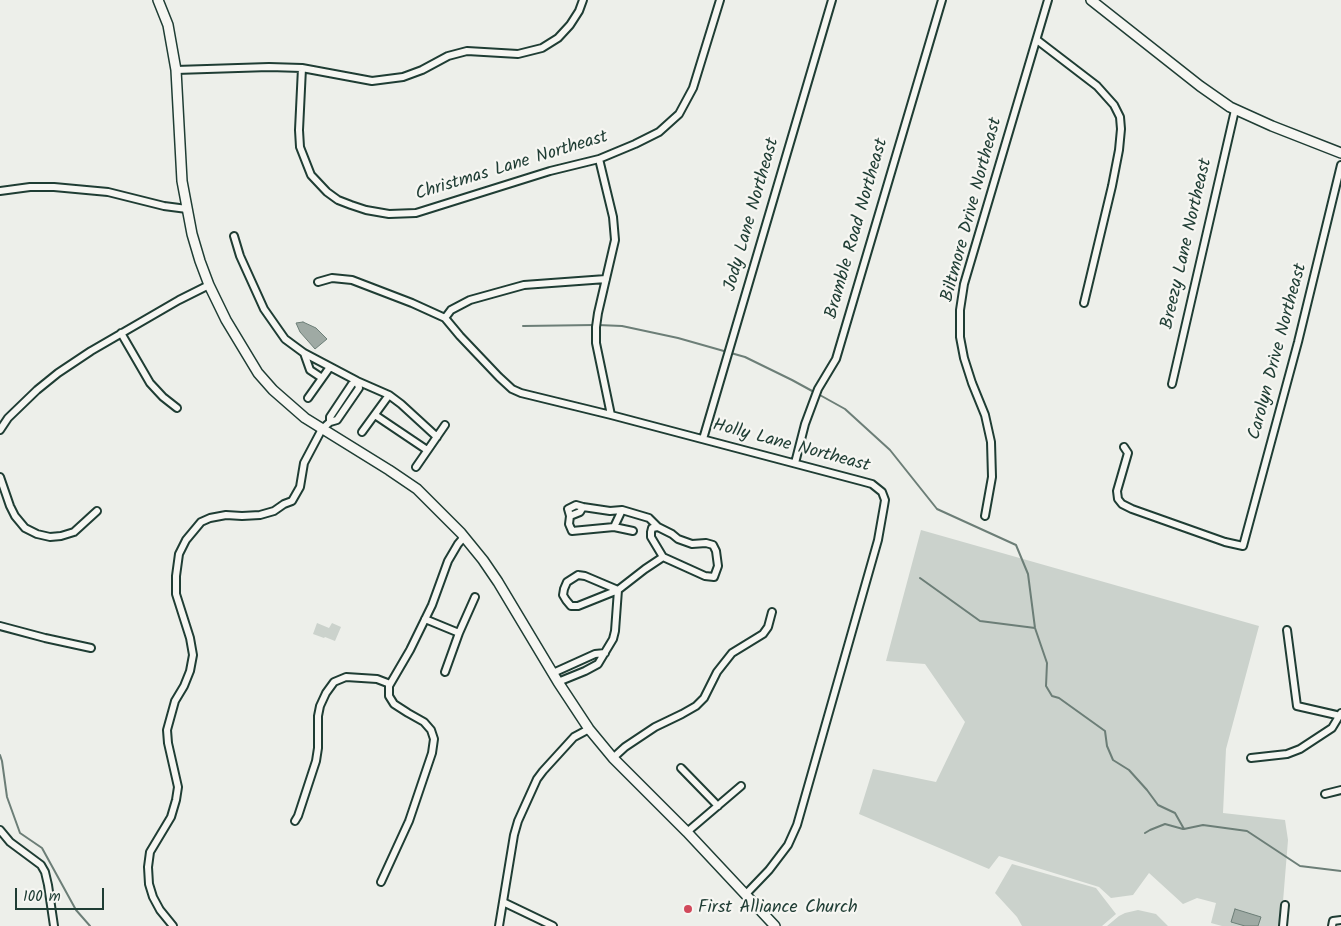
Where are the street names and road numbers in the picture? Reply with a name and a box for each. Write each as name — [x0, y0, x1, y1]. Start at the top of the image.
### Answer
street label: Biltmore Drive Northeast — [938, 116, 1008, 304]
street label: Christmas Lane Northeast — [413, 127, 611, 207]
street label: Jody Lane Northeast — [721, 136, 785, 294]
street label: Bramble Road Northeast — [822, 136, 894, 322]
street label: Breezy Lane Northeast — [1158, 157, 1218, 331]
street label: Carolyn Drive Northeast — [1245, 261, 1313, 443]
street label: Holly Lane Northeast — [710, 416, 872, 478]

